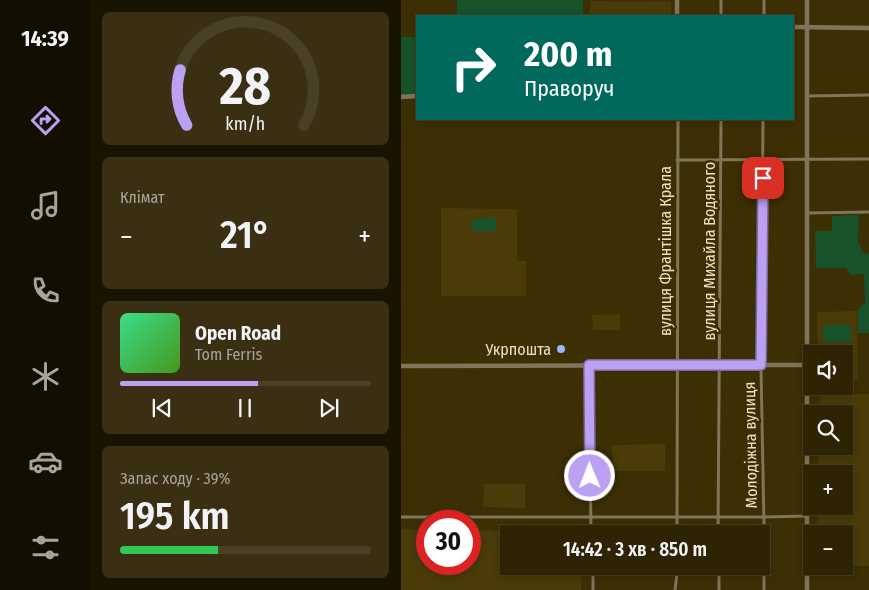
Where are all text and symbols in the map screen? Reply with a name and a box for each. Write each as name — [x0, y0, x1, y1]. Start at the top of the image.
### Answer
text: 14:39 — [21, 25, 69, 52]
text: 200 m — [524, 33, 612, 75]
icon: right — [441, 35, 506, 100]
text: 28 — [219, 55, 271, 118]
text: Праворуч — [524, 75, 614, 102]
icon: directions — [28, 103, 63, 138]
text: km/h — [226, 113, 265, 135]
pin — [742, 157, 784, 199]
street label: вулиця Михайла Водяного — [700, 162, 719, 340]
icon: arrive — [749, 164, 777, 192]
street label: вулиця Франтішка Крала — [656, 166, 675, 336]
icon: music — [28, 188, 63, 223]
text: Клімат — [120, 188, 165, 207]
text: 21° — [220, 212, 271, 258]
text: − — [120, 220, 133, 253]
text: + — [358, 220, 371, 253]
icon: phone — [28, 273, 63, 308]
text: Open Road — [195, 322, 281, 345]
place label: Укрпошта — [485, 340, 551, 359]
marker: Укрпошта — [555, 343, 567, 355]
text: Tom Ferris — [195, 345, 262, 364]
map controls — [803, 345, 853, 575]
button: sound — [803, 345, 853, 395]
icon: climate — [28, 359, 63, 394]
street label: Молодіжна вулиця — [740, 382, 761, 508]
icon: previous — [148, 394, 176, 422]
icon: pause — [231, 394, 259, 422]
icon: next — [315, 394, 343, 422]
button: search — [803, 405, 853, 455]
icon: car — [28, 444, 63, 479]
position arrow — [563, 449, 615, 501]
button: + — [803, 465, 853, 515]
text: Запас ходу · 39% — [120, 469, 230, 488]
text: 195 km — [120, 493, 230, 539]
speed limit sign: 30 — [416, 510, 481, 575]
button: − — [803, 525, 853, 575]
icon: filters — [28, 530, 63, 565]
text: 14:42 · 3 хв · 850 m — [563, 538, 707, 561]

